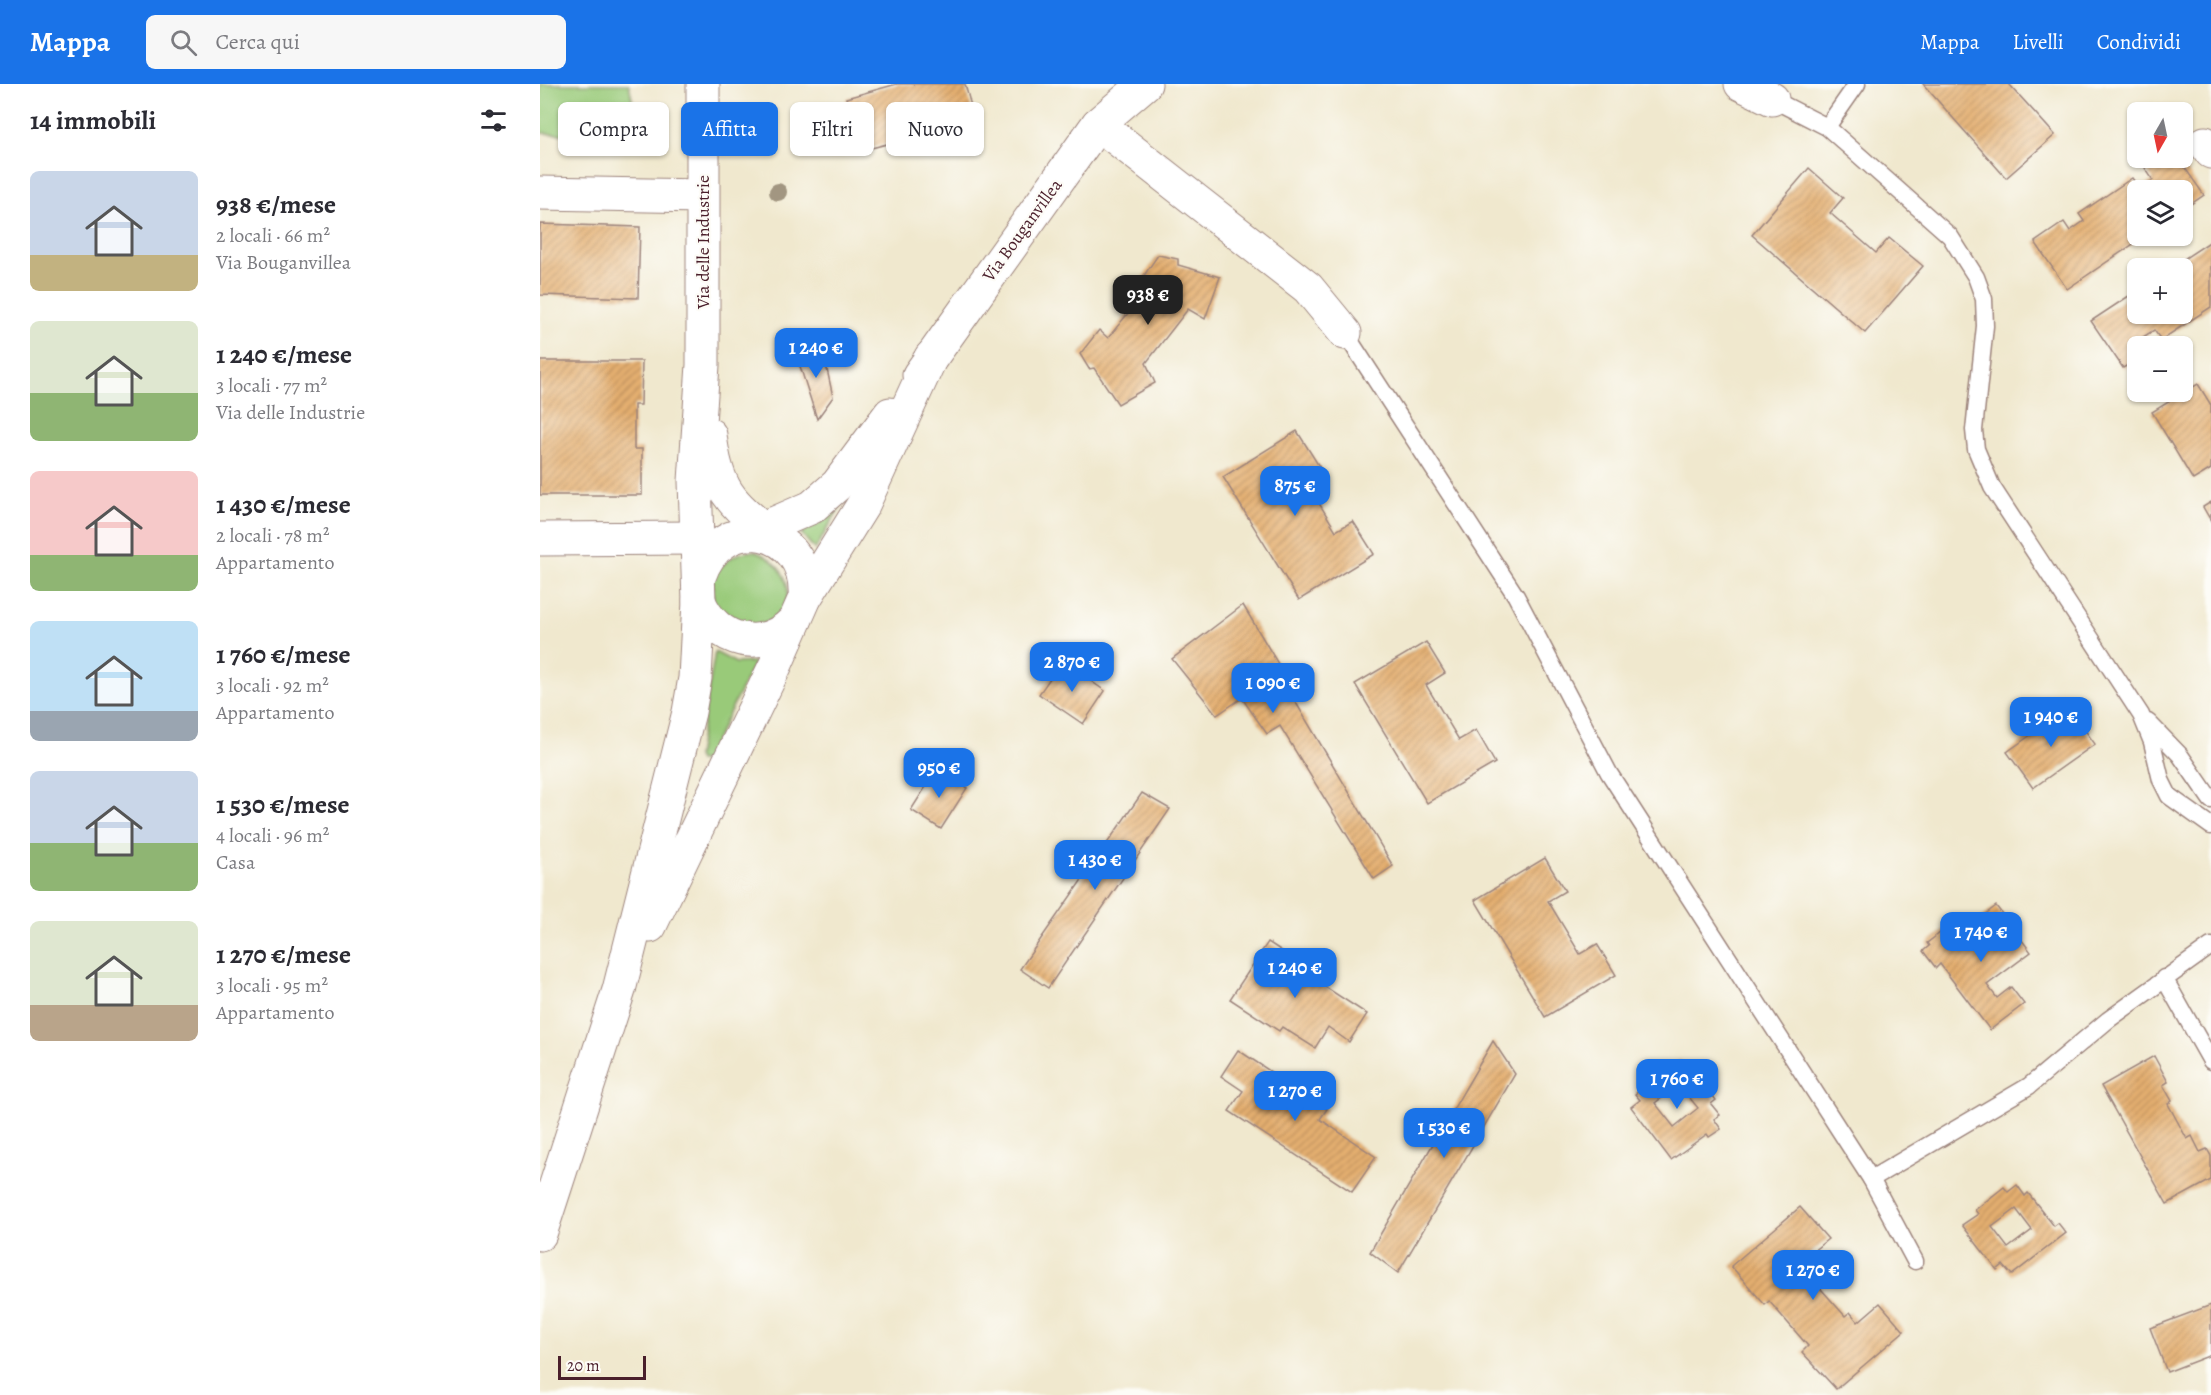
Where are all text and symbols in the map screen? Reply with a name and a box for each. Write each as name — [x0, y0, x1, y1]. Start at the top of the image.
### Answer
search box — [146, 15, 566, 69]
text: Mappa — [30, 23, 110, 61]
icon: search — [167, 26, 200, 59]
text: Cerca qui — [215, 27, 300, 57]
text: Mappa — [1920, 28, 1979, 56]
text: Livelli — [2012, 28, 2064, 56]
text: Condividi — [2097, 28, 2181, 56]
chip: Compra — [558, 102, 669, 156]
chip: Affitta — [681, 102, 778, 156]
chip: Filtri — [790, 102, 874, 156]
chip: Nuovo — [886, 102, 984, 156]
north arrow — [2127, 102, 2193, 168]
map controls — [2127, 102, 2193, 402]
text: 14 immobili — [30, 103, 156, 138]
icon: filters — [477, 104, 510, 137]
street label: Via Bouganvillea — [976, 173, 1068, 287]
street label: Via delle Industrie — [691, 175, 715, 310]
button: layers — [2127, 180, 2193, 246]
text: 938 €/mese — [216, 187, 336, 222]
icon: home — [78, 195, 150, 267]
text: 2 locali · 66 m² — [216, 222, 330, 249]
text: Via Bouganvillea — [216, 249, 351, 276]
button: + — [2127, 258, 2193, 324]
pin: 938 € — [1106, 275, 1190, 326]
text: 938 € — [1127, 281, 1169, 308]
pin: 1 240 € — [761, 328, 871, 379]
text: 1 240 € — [789, 334, 843, 361]
button: − — [2127, 336, 2193, 402]
text: 1 240 €/mese — [216, 337, 352, 372]
icon: home — [78, 345, 150, 417]
text: 3 locali · 77 m² — [216, 372, 327, 399]
text: Via delle Industrie — [216, 399, 365, 426]
pin: 875 € — [1253, 466, 1337, 517]
text: 875 € — [1274, 472, 1316, 499]
text: 1 430 €/mese — [216, 487, 351, 522]
icon: home — [78, 495, 150, 567]
text: 2 locali · 78 m² — [216, 522, 330, 549]
text: Appartamento — [216, 549, 334, 576]
text: 1 760 €/mese — [216, 637, 351, 672]
pin: 2 870 € — [1017, 642, 1127, 693]
icon: home — [78, 645, 150, 717]
text: 2 870 € — [1044, 648, 1100, 675]
pin: 1 090 € — [1218, 663, 1328, 714]
text: 1 090 € — [1246, 669, 1300, 696]
text: 3 locali · 92 m² — [216, 672, 329, 699]
pin: 1 940 € — [1996, 697, 2106, 748]
text: Appartamento — [216, 699, 334, 726]
text: 1 940 € — [2024, 703, 2078, 730]
pin: 950 € — [897, 748, 981, 799]
text: 950 € — [918, 754, 960, 781]
text: 1 530 €/mese — [216, 787, 350, 822]
icon: home — [78, 795, 150, 867]
text: 4 locali · 96 m² — [216, 822, 329, 849]
pin: 1 430 € — [1040, 840, 1150, 891]
text: 1 430 € — [1068, 846, 1122, 873]
text: Casa — [216, 849, 255, 876]
pin: 1 740 € — [1926, 912, 2036, 963]
text: 1 740 € — [1954, 918, 2008, 945]
text: 1 270 €/mese — [216, 937, 351, 972]
icon: home — [78, 945, 150, 1017]
pin: 1 240 € — [1240, 948, 1350, 999]
text: 1 240 € — [1268, 954, 1322, 981]
text: 3 locali · 95 m² — [216, 972, 328, 999]
text: Appartamento — [216, 999, 334, 1026]
pin: 1 760 € — [1622, 1059, 1732, 1110]
text: 1 760 € — [1650, 1065, 1704, 1092]
pin: 1 270 € — [1240, 1071, 1350, 1122]
text: 1 270 € — [1268, 1077, 1322, 1104]
pin: 1 530 € — [1389, 1108, 1499, 1159]
text: 1 530 € — [1418, 1114, 1470, 1141]
pin: 1 270 € — [1758, 1250, 1868, 1301]
text: 1 270 € — [1786, 1256, 1840, 1283]
scale bar — [558, 1353, 646, 1380]
text: 20 m — [567, 1355, 600, 1377]

